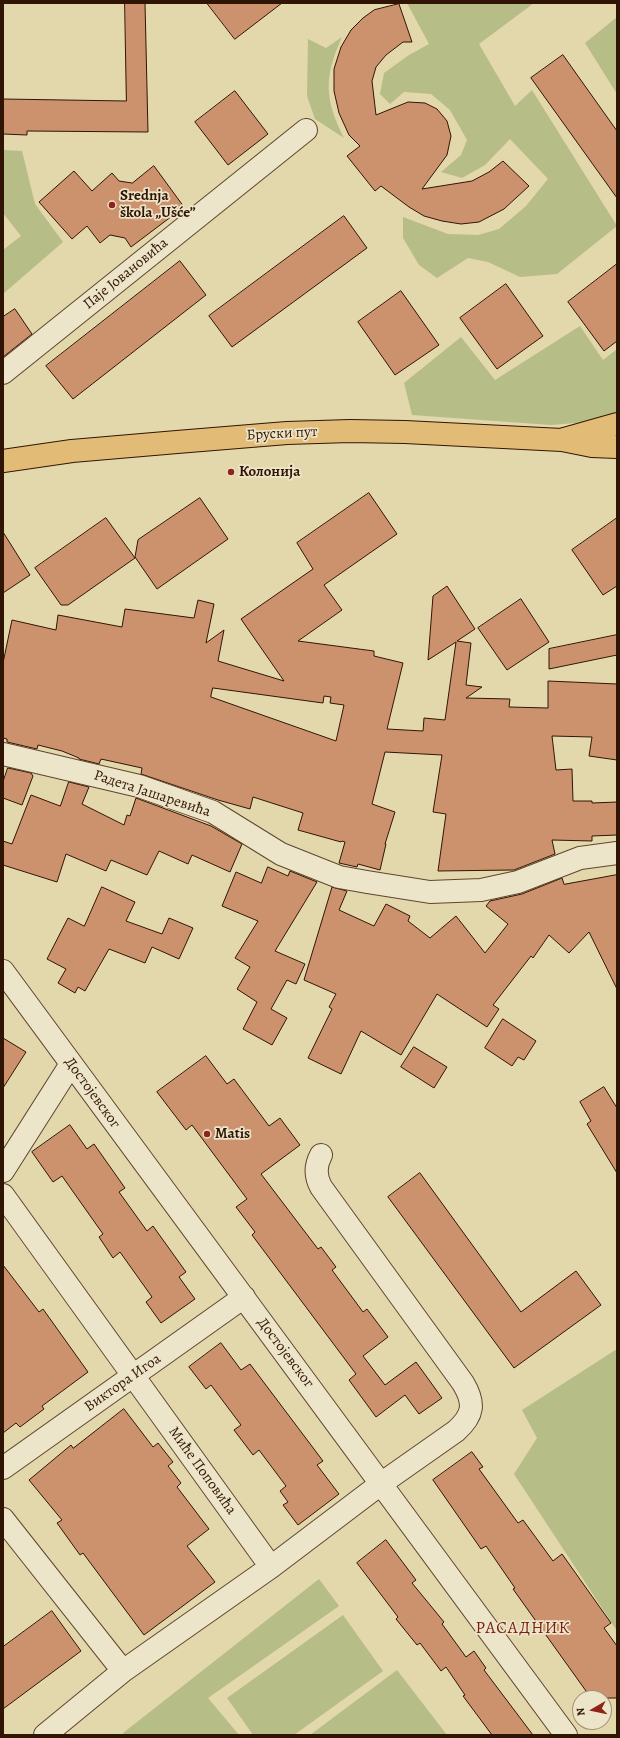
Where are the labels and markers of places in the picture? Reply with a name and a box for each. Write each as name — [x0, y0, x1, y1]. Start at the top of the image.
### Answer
place label: Srednja škola „Ušće” — [120, 187, 196, 222]
marker: Srednja škola „Ušće” — [107, 200, 117, 210]
place label: Колонија — [239, 463, 300, 481]
marker: Колонија — [226, 467, 236, 477]
place label: Matis — [215, 1125, 250, 1143]
marker: Matis — [202, 1129, 212, 1139]

